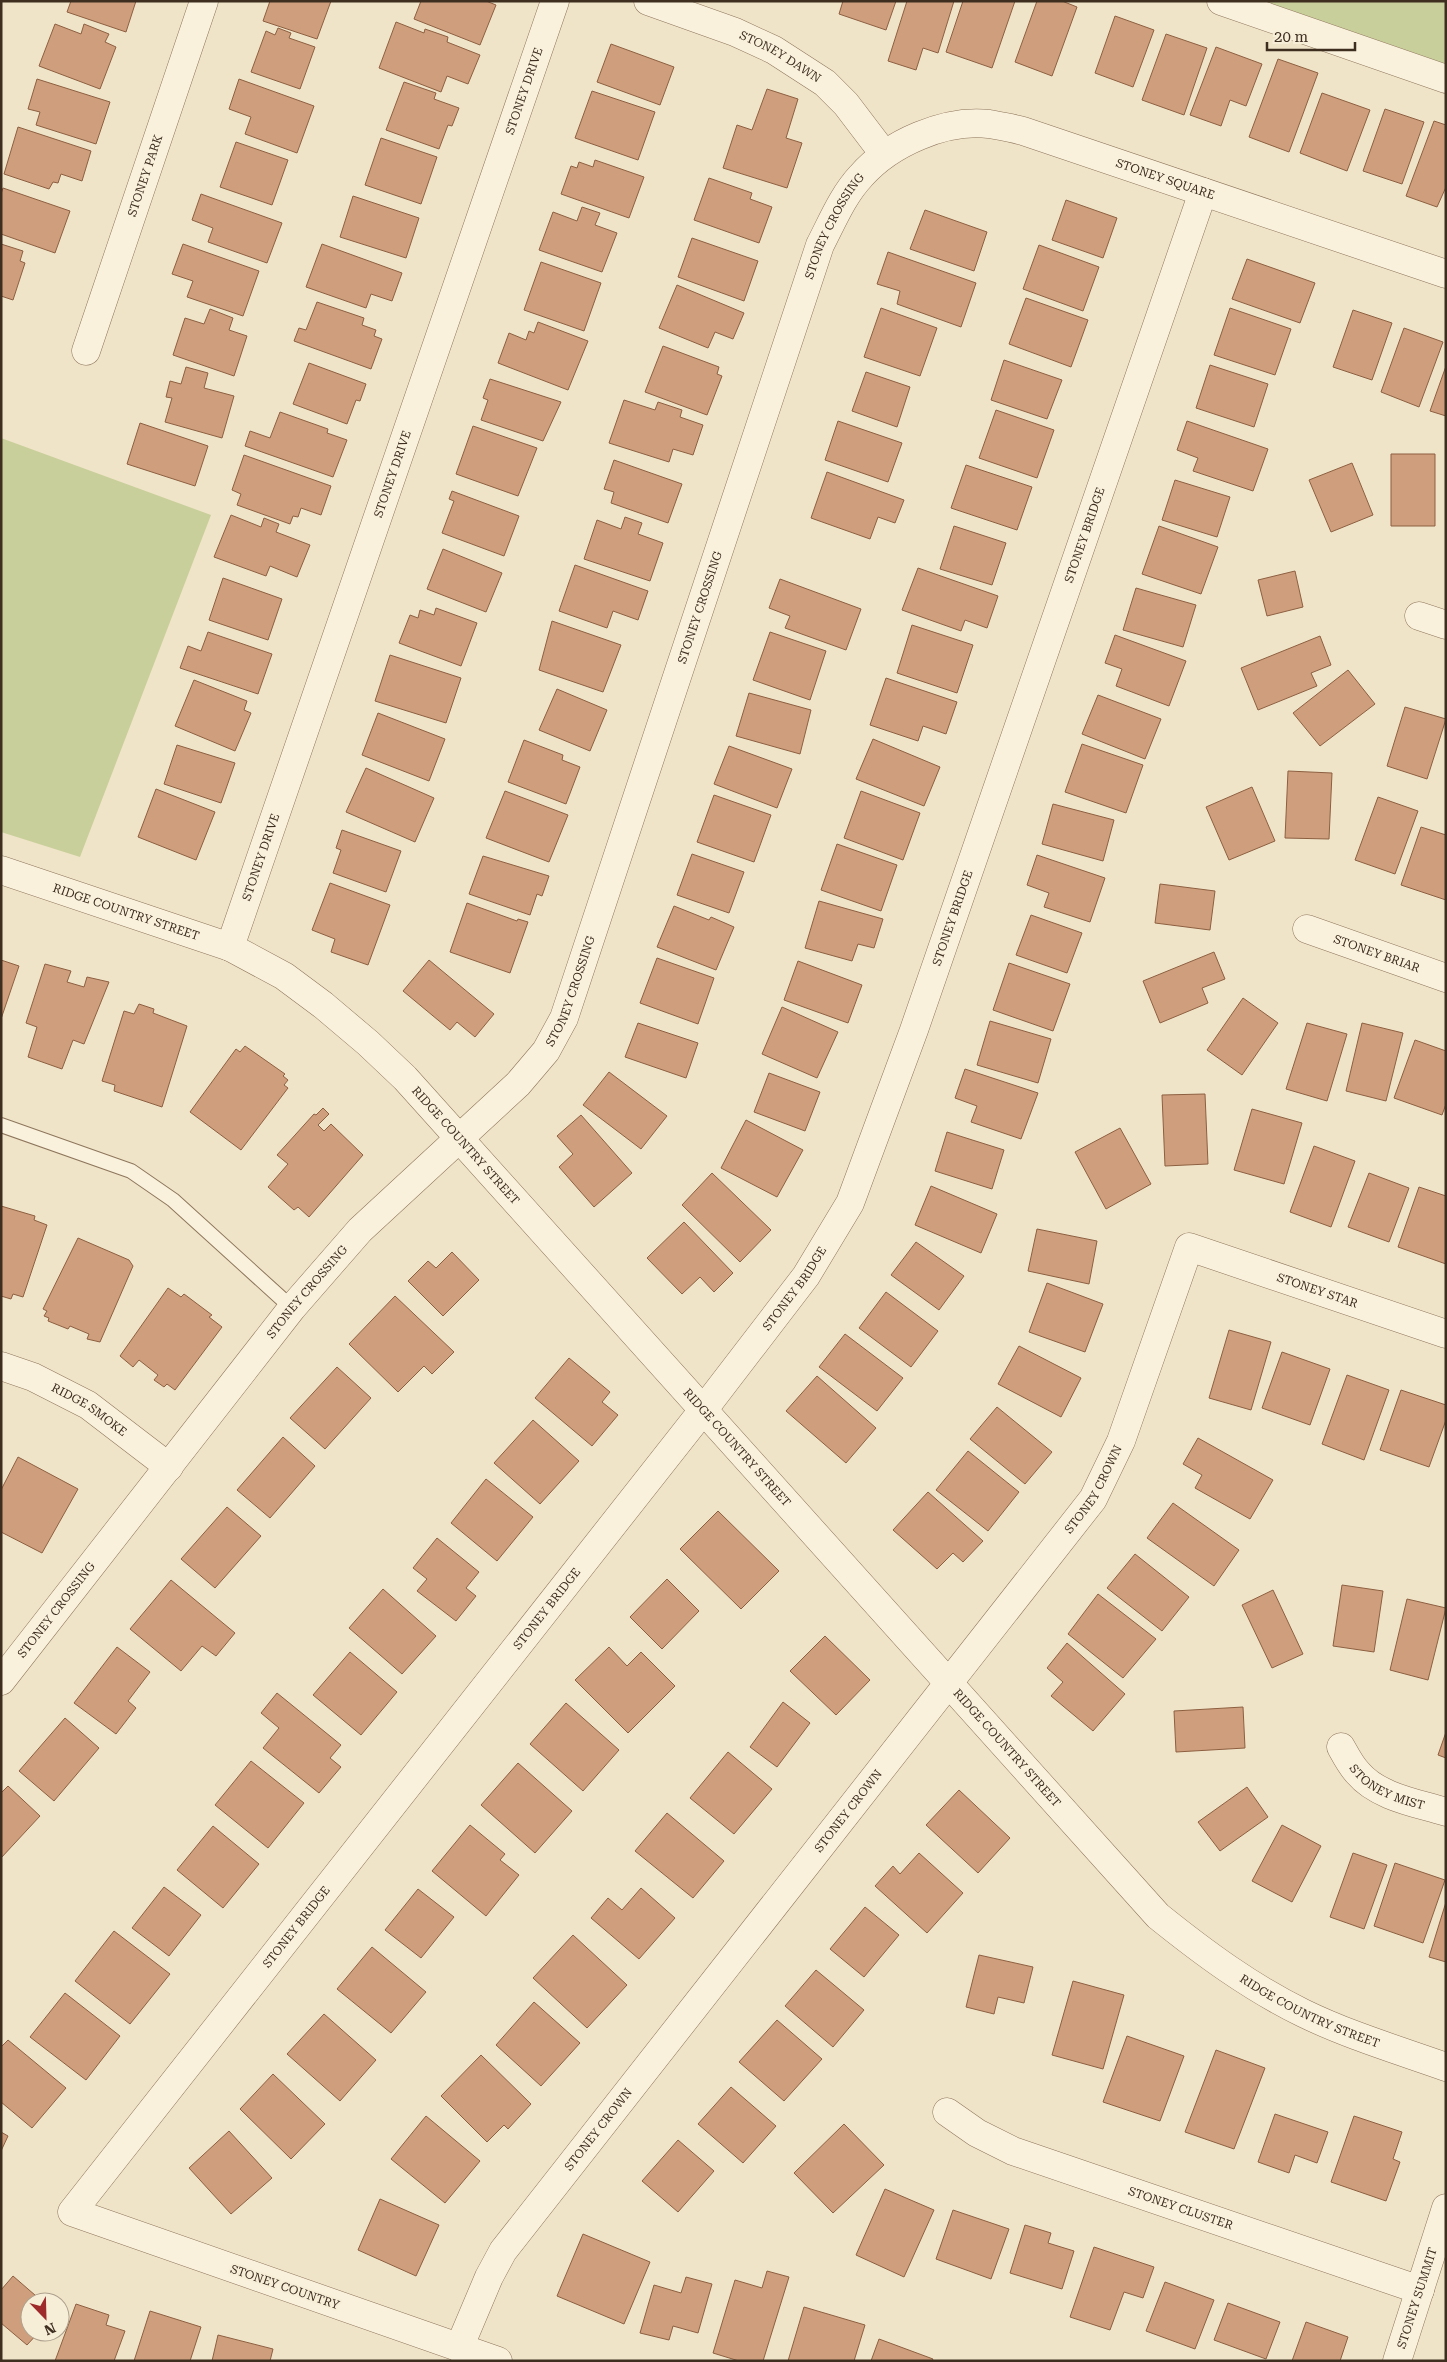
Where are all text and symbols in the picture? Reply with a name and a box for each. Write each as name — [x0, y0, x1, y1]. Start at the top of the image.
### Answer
scale bar — [1267, 20, 1354, 52]
street label: STONEY DAWN — [737, 28, 824, 86]
text: 20 m — [1274, 28, 1309, 46]
street label: STONEY DRIVE — [503, 46, 545, 137]
street label: STONEY PARK — [125, 133, 166, 219]
street label: STONEY SQUARE — [1114, 156, 1217, 202]
street label: STONEY CROSSING — [802, 170, 868, 281]
street label: STONEY DRIVE — [371, 429, 414, 520]
street label: STONEY BRIDGE — [1062, 485, 1108, 585]
street label: STONEY CROSSING — [675, 549, 725, 666]
street label: STONEY DRIVE — [239, 812, 282, 903]
street label: STONEY BRIDGE — [930, 868, 976, 968]
street label: RIDGE COUNTRY STREET — [51, 881, 201, 943]
street label: STONEY BRIAR — [1332, 932, 1423, 975]
street label: STONEY CROSSING — [543, 933, 598, 1049]
street label: RIDGE COUNTRY STREET — [409, 1084, 522, 1207]
street label: STONEY CROSSING — [264, 1242, 351, 1341]
street label: STONEY BRIDGE — [760, 1244, 829, 1333]
street label: STONEY STAR — [1275, 1270, 1360, 1311]
street label: RIDGE SMOKE — [49, 1381, 130, 1439]
street label: RIDGE COUNTRY STREET — [680, 1386, 794, 1509]
street label: STONEY CROWN — [1062, 1442, 1125, 1536]
street label: STONEY CROSSING — [15, 1559, 98, 1661]
street label: STONEY BRIDGE — [510, 1565, 583, 1652]
street label: RIDGE COUNTRY STREET — [950, 1686, 1064, 1810]
street label: STONEY MIST — [1346, 1762, 1426, 1813]
street label: STONEY CROWN — [812, 1766, 885, 1855]
street label: STONEY BRIDGE — [260, 1883, 333, 1971]
street label: RIDGE COUNTRY STREET — [1237, 1972, 1381, 2050]
street label: STONEY CROWN — [562, 2085, 635, 2174]
street label: STONEY CLUSTER — [1126, 2184, 1235, 2233]
street label: STONEY SUMMIT — [1394, 2246, 1440, 2351]
street label: STONEY COUNTRY — [229, 2262, 342, 2313]
north arrow — [20, 2292, 70, 2342]
text: N — [42, 2319, 58, 2339]

